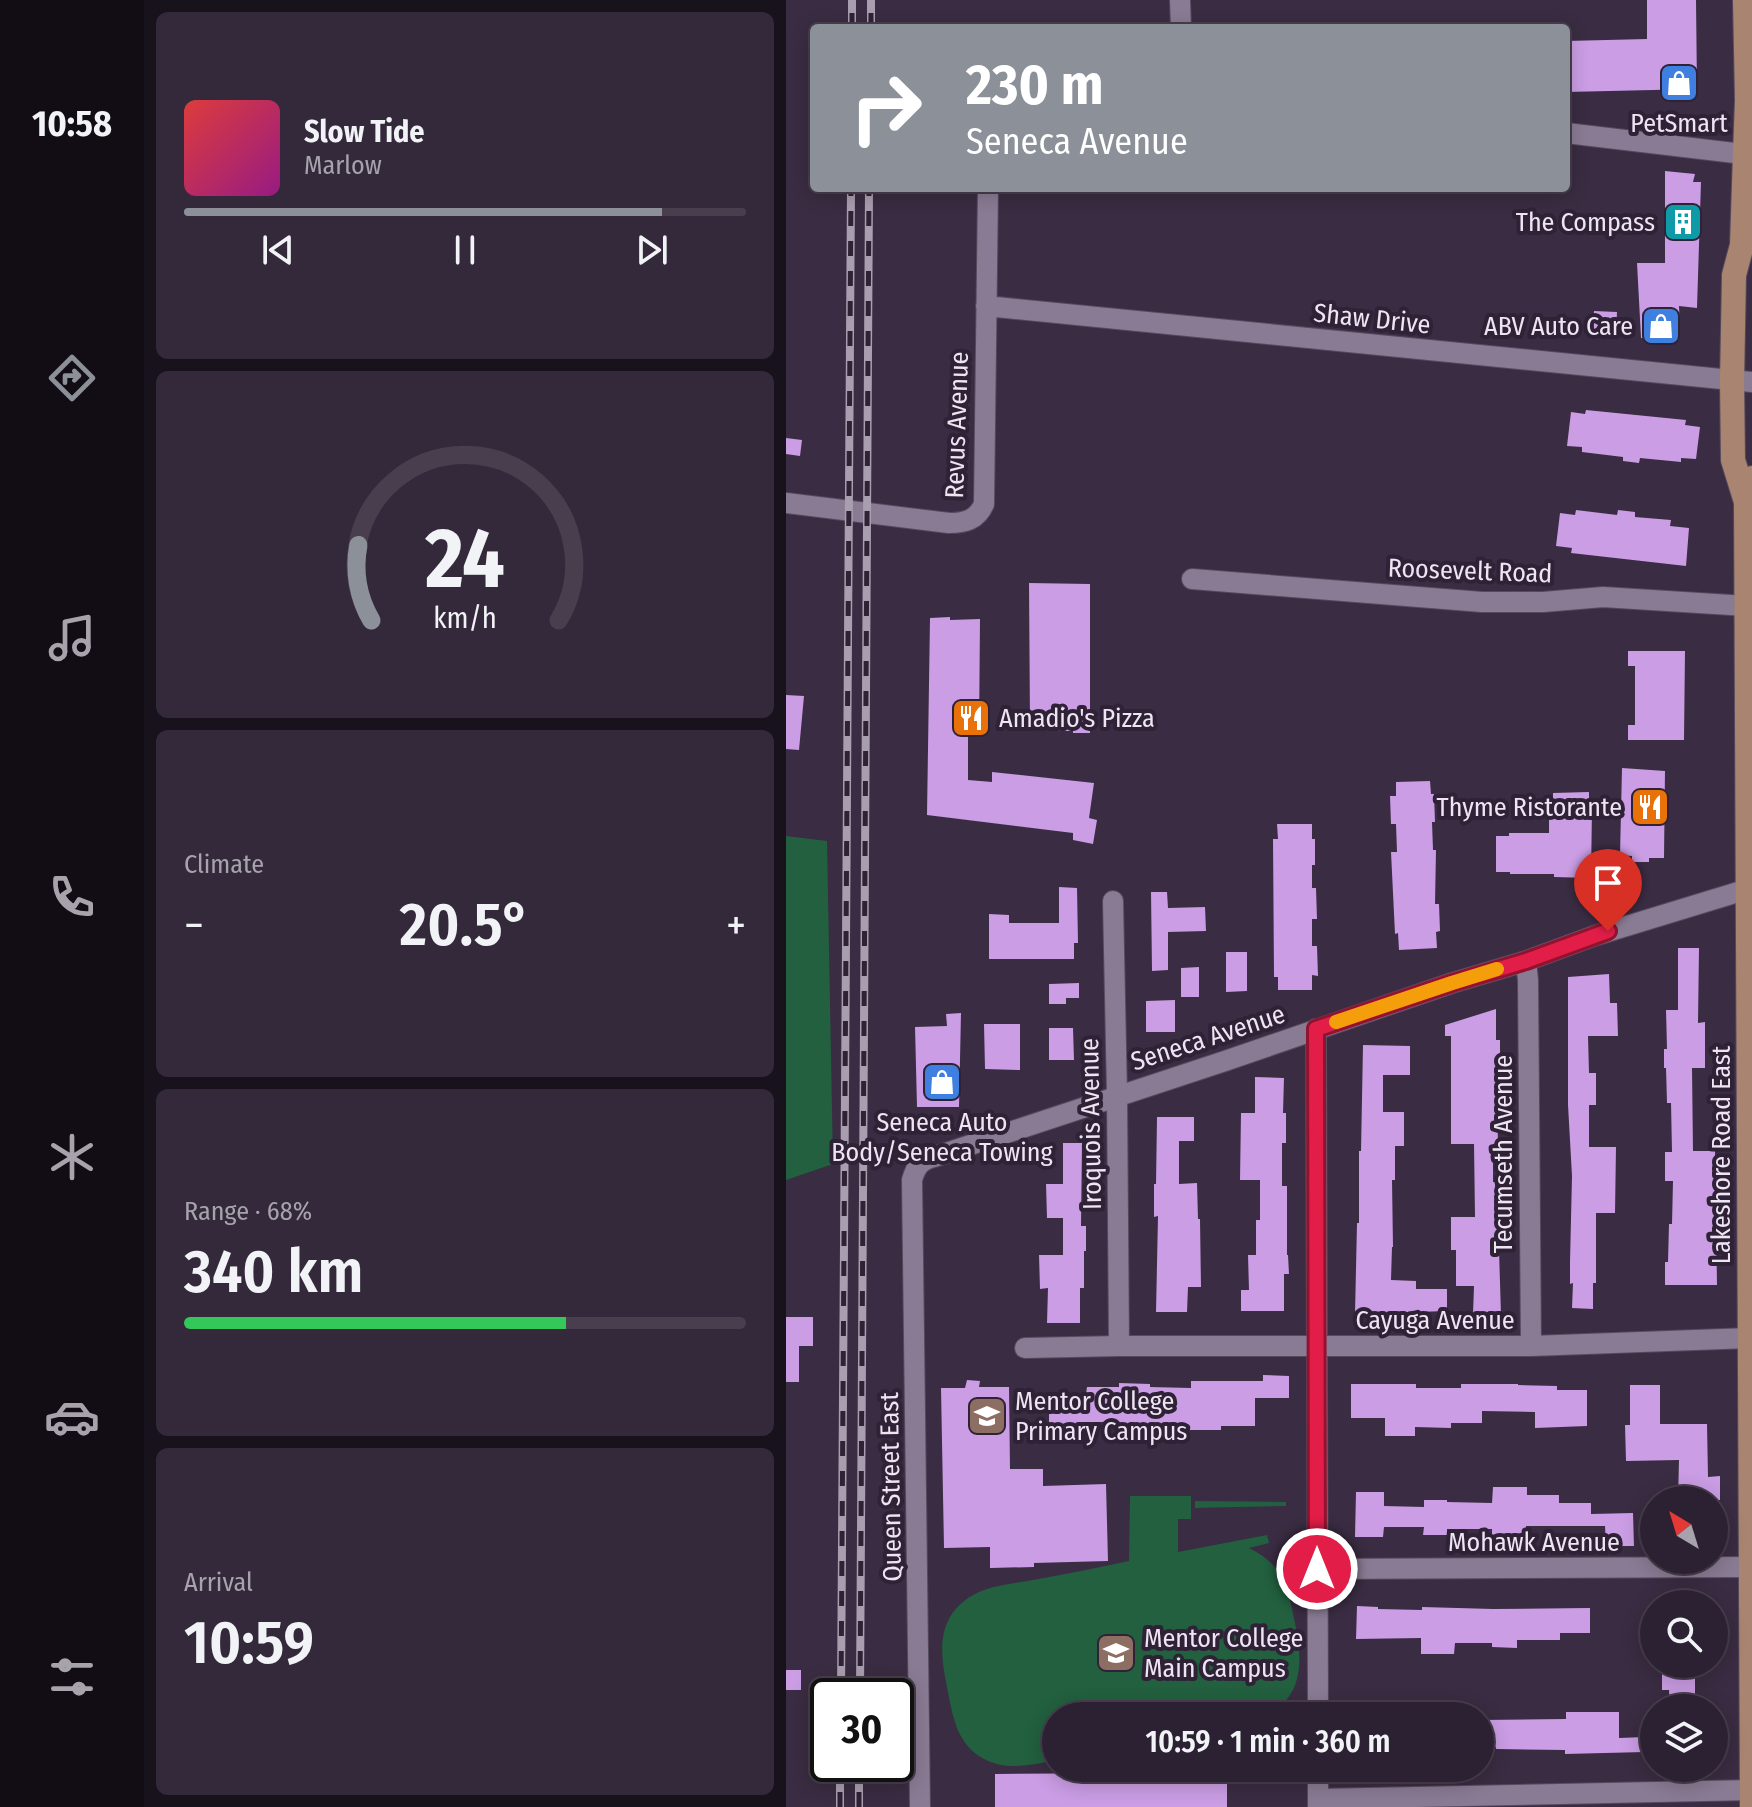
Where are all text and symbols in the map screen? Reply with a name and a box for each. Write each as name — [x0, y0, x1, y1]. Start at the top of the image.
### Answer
text: 230 m — [966, 52, 1103, 119]
icon: right — [834, 56, 938, 160]
shop icon: PetSmart — [1658, 62, 1700, 104]
text: 10:58 — [32, 102, 112, 146]
place label: PetSmart — [1630, 108, 1728, 139]
text: Slow Tide — [304, 114, 425, 150]
text: Seneca Avenue — [966, 120, 1188, 164]
text: Marlow — [304, 150, 382, 181]
building icon: The Compass — [1662, 201, 1704, 243]
place label: The Compass — [1516, 207, 1655, 238]
icon: previous — [256, 228, 300, 272]
icon: pause — [443, 228, 487, 272]
icon: next — [630, 228, 674, 272]
street label: Shaw Drive — [1312, 297, 1432, 341]
shop icon: ABV Auto Care — [1640, 305, 1682, 347]
place label: ABV Auto Care — [1484, 311, 1633, 342]
icon: directions — [44, 350, 100, 406]
street label: Revus Avenue — [939, 351, 975, 499]
text: 24 — [424, 508, 505, 608]
street label: Roosevelt Road — [1387, 553, 1553, 589]
text: km/h — [433, 601, 497, 636]
icon: music — [44, 610, 100, 666]
restaurant icon: Amadio's Pizza — [950, 697, 992, 739]
place label: Amadio's Pizza — [999, 703, 1155, 734]
restaurant icon: Thyme Ristorante — [1629, 786, 1671, 828]
place label: Thyme Ristorante — [1437, 792, 1622, 823]
text: Climate — [184, 849, 264, 880]
pin — [1574, 849, 1642, 931]
icon: arrive — [1586, 861, 1630, 905]
icon: phone — [44, 869, 100, 925]
text: 20.5° — [400, 889, 530, 961]
text: − — [184, 899, 204, 952]
text: + — [726, 899, 746, 952]
street label: Seneca Avenue — [1127, 999, 1289, 1077]
street label: Iroquois Avenue — [1074, 1038, 1108, 1210]
street label: Lakeshore Road East — [1706, 1045, 1737, 1264]
street label: Tecumseth Avenue — [1488, 1055, 1519, 1253]
shop icon: Seneca Auto Body/Seneca Towing — [921, 1061, 963, 1103]
place label: Seneca Auto Body/Seneca Towing — [831, 1107, 1053, 1168]
icon: climate — [44, 1129, 100, 1185]
text: Range · 68% — [184, 1196, 312, 1227]
text: 340 km — [184, 1236, 363, 1308]
street label: Cayuga Avenue — [1355, 1305, 1515, 1336]
place label: Mentor College Primary Campus — [1015, 1386, 1187, 1447]
icon: car — [44, 1389, 100, 1445]
street label: Queen Street East — [874, 1391, 908, 1582]
school or university icon: Mentor College Primary Campus — [966, 1395, 1008, 1437]
north arrow — [1640, 1486, 1728, 1574]
map controls — [1640, 1486, 1728, 1782]
position arrow — [1275, 1527, 1359, 1611]
street label: Mohawk Avenue — [1448, 1527, 1620, 1558]
text: Arrival — [184, 1567, 253, 1598]
button: search — [1640, 1590, 1728, 1678]
text: 10:59 — [184, 1607, 314, 1679]
place label: Mentor College Main Campus — [1144, 1623, 1303, 1684]
school or university icon: Mentor College Main Campus — [1095, 1632, 1137, 1674]
icon: filters — [44, 1649, 100, 1705]
speed limit sign: 30 — [810, 1678, 914, 1782]
button: layers — [1640, 1694, 1728, 1782]
text: 10:59 · 1 min · 360 m — [1146, 1724, 1390, 1760]

